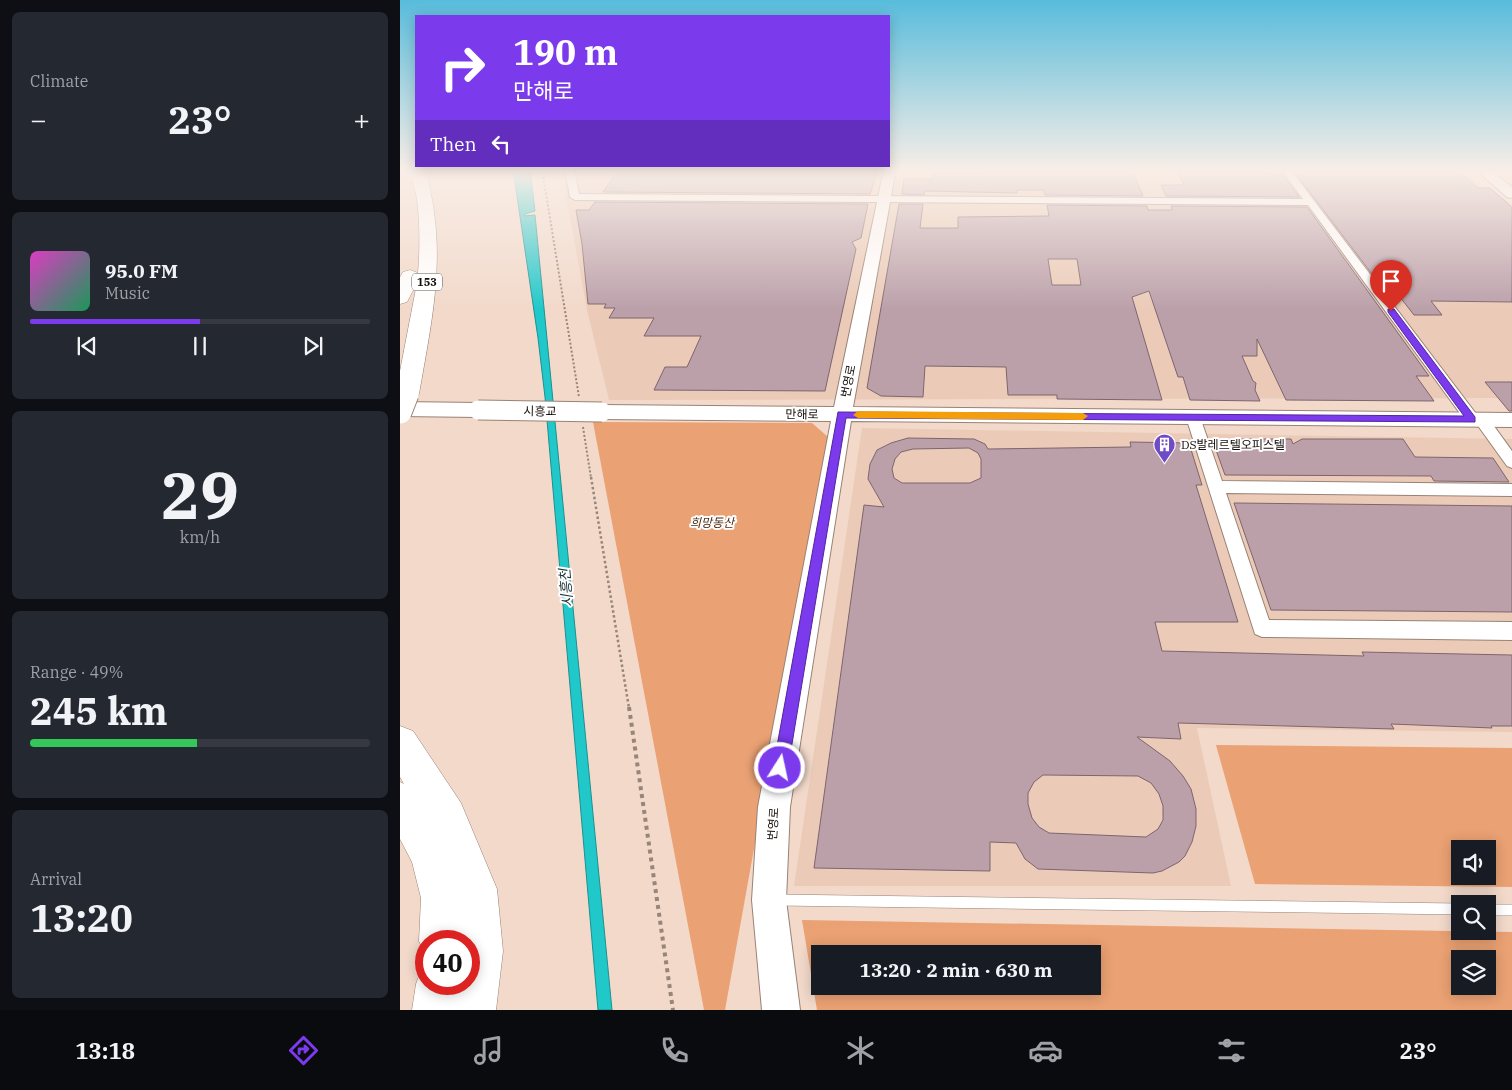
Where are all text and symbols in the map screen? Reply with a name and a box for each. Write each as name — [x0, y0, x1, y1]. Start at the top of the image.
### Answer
text: 190 m — [513, 29, 618, 75]
icon: right — [430, 35, 495, 100]
text: Climate — [30, 71, 88, 91]
text: 만해로 — [513, 76, 574, 105]
text: 23° — [168, 95, 232, 144]
text: − — [30, 101, 47, 138]
text: + — [353, 101, 370, 138]
icon: left — [487, 130, 515, 158]
text: Then — [430, 132, 477, 156]
text: 95.0 FM — [105, 259, 178, 283]
pin — [1370, 260, 1412, 311]
icon: arrive — [1377, 267, 1405, 295]
road number: 153 — [412, 274, 442, 290]
text: Music — [105, 283, 150, 303]
icon: previous — [73, 332, 101, 360]
icon: pause — [186, 332, 214, 360]
icon: next — [299, 332, 327, 360]
street label: 번영로 — [837, 363, 859, 399]
street label: 시흥교 — [523, 403, 557, 419]
street label: 만해로 — [785, 406, 819, 422]
building icon: DS발레르텔오피스텔 — [1153, 432, 1177, 463]
place label: DS발레르텔오피스텔 — [1181, 437, 1285, 452]
text: 29 — [161, 452, 239, 537]
park label: 희망동산 — [690, 515, 736, 530]
text: km/h — [180, 527, 220, 547]
water label: 시흥천 — [555, 567, 577, 608]
text: Range · 49% — [30, 662, 123, 682]
text: 245 km — [30, 686, 168, 735]
position arrow — [753, 741, 805, 793]
street label: 번영로 — [764, 807, 782, 841]
map controls — [1451, 840, 1496, 995]
button: sound — [1451, 840, 1496, 885]
text: Arrival — [30, 869, 82, 889]
text: 13:20 — [30, 893, 133, 942]
button: search — [1451, 895, 1496, 940]
speed limit sign: 40 — [415, 930, 480, 995]
button: layers — [1451, 950, 1496, 995]
text: 13:20 · 2 min · 630 m — [860, 958, 1052, 982]
icon: directions — [286, 1033, 321, 1068]
icon: music — [471, 1033, 506, 1068]
icon: phone — [657, 1033, 692, 1068]
icon: climate — [843, 1033, 878, 1068]
icon: car — [1028, 1033, 1063, 1068]
icon: filters — [1214, 1033, 1249, 1068]
text: 13:18 — [75, 1036, 135, 1065]
text: 23° — [1400, 1036, 1437, 1065]

